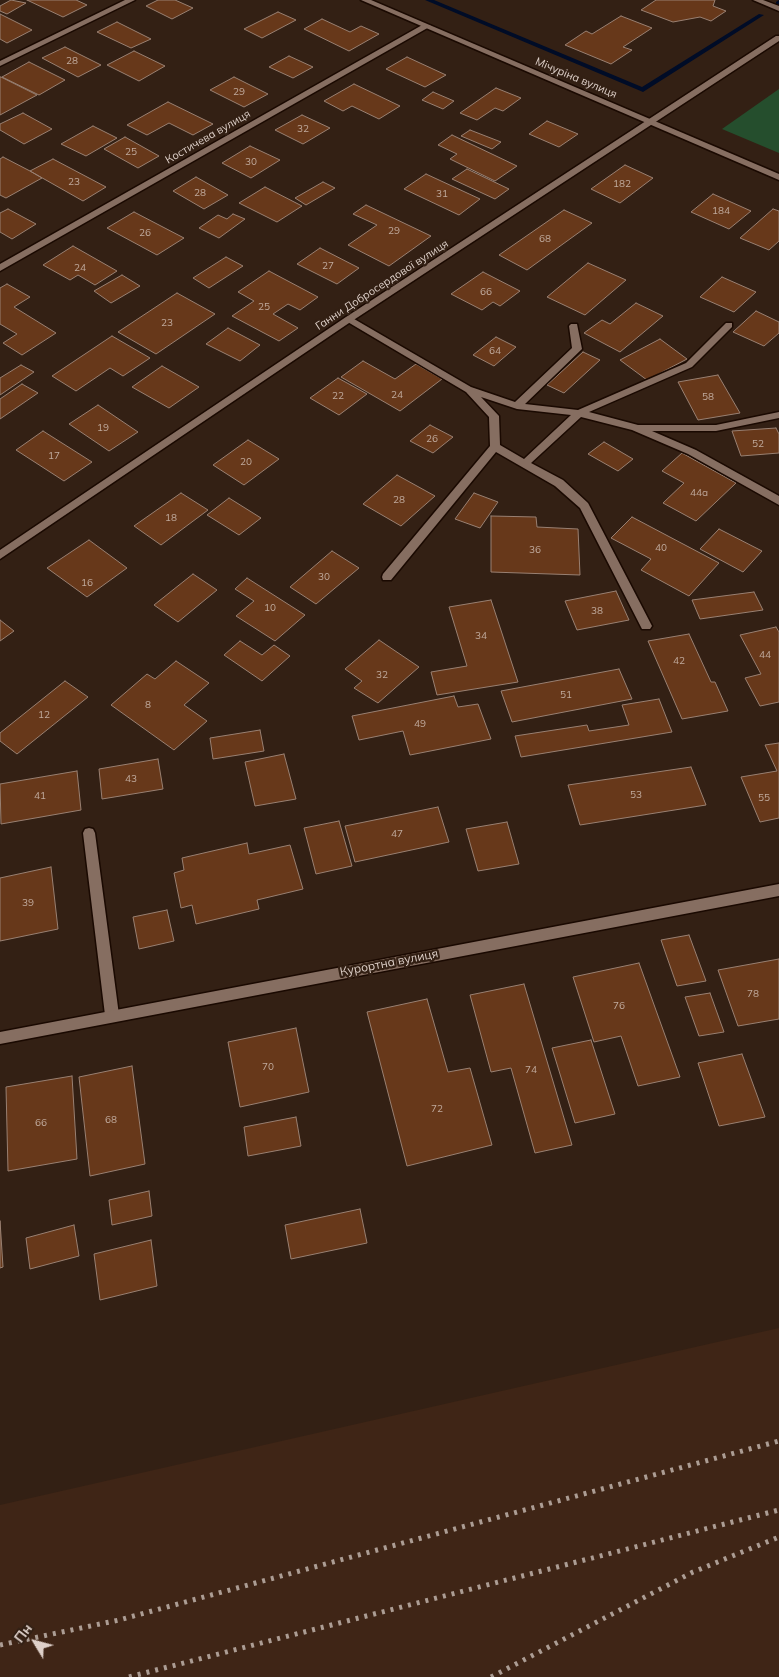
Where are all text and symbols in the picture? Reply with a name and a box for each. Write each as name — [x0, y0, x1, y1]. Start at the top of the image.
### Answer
house number: 28 — [66, 55, 78, 67]
street label: Мічуріна вулиця — [533, 55, 619, 101]
house number: 29 — [233, 86, 245, 98]
street label: Костичева вулиця — [163, 107, 253, 167]
house number: 32 — [297, 123, 309, 135]
house number: 25 — [125, 146, 137, 158]
house number: 30 — [245, 156, 257, 168]
house number: 23 — [68, 176, 80, 188]
house number: 182 — [613, 178, 631, 190]
house number: 28 — [194, 187, 206, 199]
house number: 31 — [436, 188, 448, 200]
house number: 184 — [712, 205, 730, 217]
house number: 29 — [388, 225, 400, 237]
house number: 26 — [139, 227, 151, 239]
house number: 68 — [539, 233, 551, 245]
street label: Ганни Добросердової вулиця — [313, 237, 451, 333]
house number: 27 — [322, 260, 334, 272]
house number: 24 — [74, 262, 86, 274]
house number: 66 — [480, 286, 492, 298]
house number: 25 — [258, 301, 270, 313]
house number: 23 — [161, 317, 173, 329]
house number: 64 — [489, 345, 501, 357]
house number: 24 — [391, 389, 403, 401]
house number: 22 — [332, 390, 344, 402]
house number: 58 — [702, 391, 714, 403]
house number: 19 — [97, 422, 109, 434]
house number: 26 — [426, 433, 438, 445]
house number: 52 — [752, 438, 764, 450]
house number: 17 — [48, 450, 60, 462]
house number: 20 — [240, 456, 252, 468]
house number: 44а — [690, 487, 708, 499]
house number: 28 — [393, 494, 405, 506]
house number: 18 — [165, 512, 177, 524]
house number: 40 — [655, 542, 667, 554]
house number: 36 — [529, 544, 541, 556]
house number: 30 — [318, 571, 330, 583]
house number: 16 — [81, 577, 93, 589]
house number: 10 — [264, 602, 276, 614]
house number: 38 — [591, 605, 603, 617]
house number: 34 — [475, 630, 487, 642]
house number: 44 — [759, 649, 771, 661]
house number: 42 — [673, 655, 685, 667]
house number: 32 — [376, 669, 388, 681]
house number: 51 — [560, 689, 572, 701]
house number: 8 — [145, 699, 151, 711]
house number: 12 — [38, 709, 50, 721]
house number: 49 — [414, 718, 426, 730]
house number: 43 — [125, 773, 137, 785]
house number: 53 — [630, 789, 642, 801]
house number: 41 — [34, 790, 46, 802]
house number: 55 — [758, 792, 770, 804]
house number: 47 — [391, 828, 403, 840]
house number: 39 — [22, 897, 34, 909]
street label: Курортна вулиця — [339, 946, 439, 980]
house number: 78 — [747, 988, 759, 1000]
house number: 76 — [613, 1000, 625, 1012]
house number: 70 — [262, 1061, 274, 1073]
house number: 74 — [525, 1064, 537, 1076]
house number: 72 — [431, 1103, 443, 1115]
house number: 68 — [105, 1114, 117, 1126]
house number: 66 — [35, 1117, 47, 1129]
north arrow — [10, 1617, 60, 1667]
text: Пн — [10, 1620, 36, 1646]

